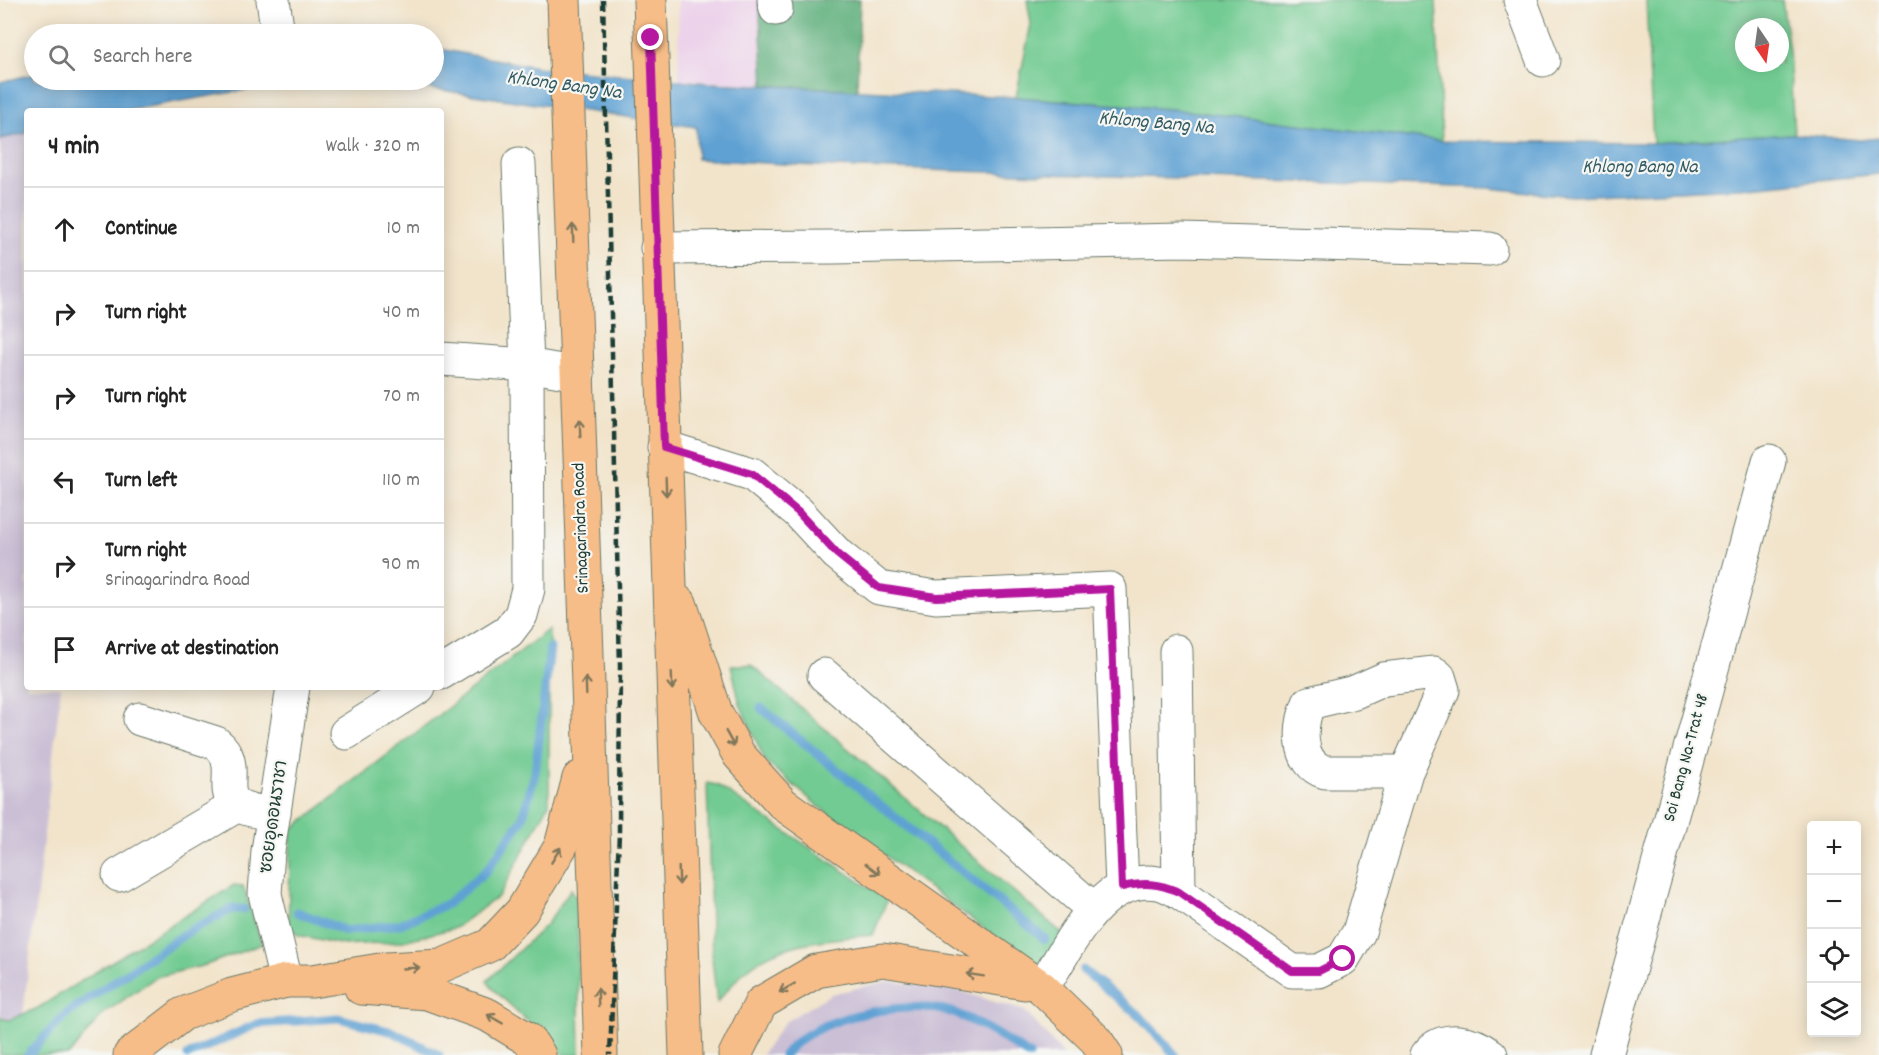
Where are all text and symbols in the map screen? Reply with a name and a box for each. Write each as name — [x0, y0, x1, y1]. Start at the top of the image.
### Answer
north arrow — [1735, 18, 1789, 72]
search box — [24, 24, 444, 90]
route end — [637, 24, 663, 50]
icon: search — [45, 41, 78, 74]
text: Search here — [93, 42, 192, 73]
water label: Khlong Bang Na — [505, 64, 625, 108]
water label: Khlong Bang Na — [1097, 105, 1216, 143]
text: 4 min — [48, 129, 99, 166]
text: Walk · 320 m — [326, 133, 420, 161]
water label: Khlong Bang Na — [1582, 154, 1699, 182]
icon: ahead — [48, 213, 81, 246]
text: Continue — [105, 214, 177, 245]
text: 10 m — [386, 215, 420, 243]
one-way arrow — [567, 224, 578, 244]
icon: right — [48, 297, 81, 330]
text: Turn right — [105, 298, 187, 329]
text: 40 m — [382, 299, 420, 327]
icon: right — [48, 381, 81, 414]
text: Turn right — [105, 382, 187, 413]
text: 70 m — [383, 383, 420, 411]
one-way arrow — [574, 419, 585, 439]
street label: Srinagarindra Road — [567, 462, 597, 594]
icon: left — [48, 465, 81, 498]
text: Turn left — [105, 466, 177, 497]
text: 110 m — [382, 467, 420, 495]
one-way arrow — [660, 476, 671, 496]
text: Turn right — [105, 536, 187, 567]
icon: right — [48, 549, 81, 582]
text: 90 m — [382, 551, 420, 579]
text: Srinagarindra Road — [105, 567, 250, 595]
icon: arrive — [48, 633, 81, 666]
text: Arrive at destination — [105, 634, 279, 665]
one-way arrow — [667, 671, 678, 691]
one-way arrow — [581, 677, 592, 697]
street label: Soi Bang Na-Trat 48 — [1658, 691, 1716, 825]
one-way arrow — [724, 730, 736, 747]
street label: ซอยอุดอนราชา — [255, 759, 295, 875]
map controls — [1807, 821, 1861, 1037]
button: + — [1807, 821, 1861, 875]
one-way arrow — [550, 847, 562, 864]
one-way arrow — [865, 863, 881, 875]
one-way arrow — [674, 866, 685, 886]
button: − — [1807, 875, 1861, 929]
button: locate — [1807, 929, 1861, 983]
route start — [1329, 945, 1355, 971]
one-way arrow — [401, 962, 421, 973]
one-way arrow — [966, 969, 985, 980]
one-way arrow — [779, 982, 796, 994]
button: layers — [1807, 983, 1861, 1037]
one-way arrow — [593, 987, 604, 1007]
one-way arrow — [487, 1013, 504, 1025]

